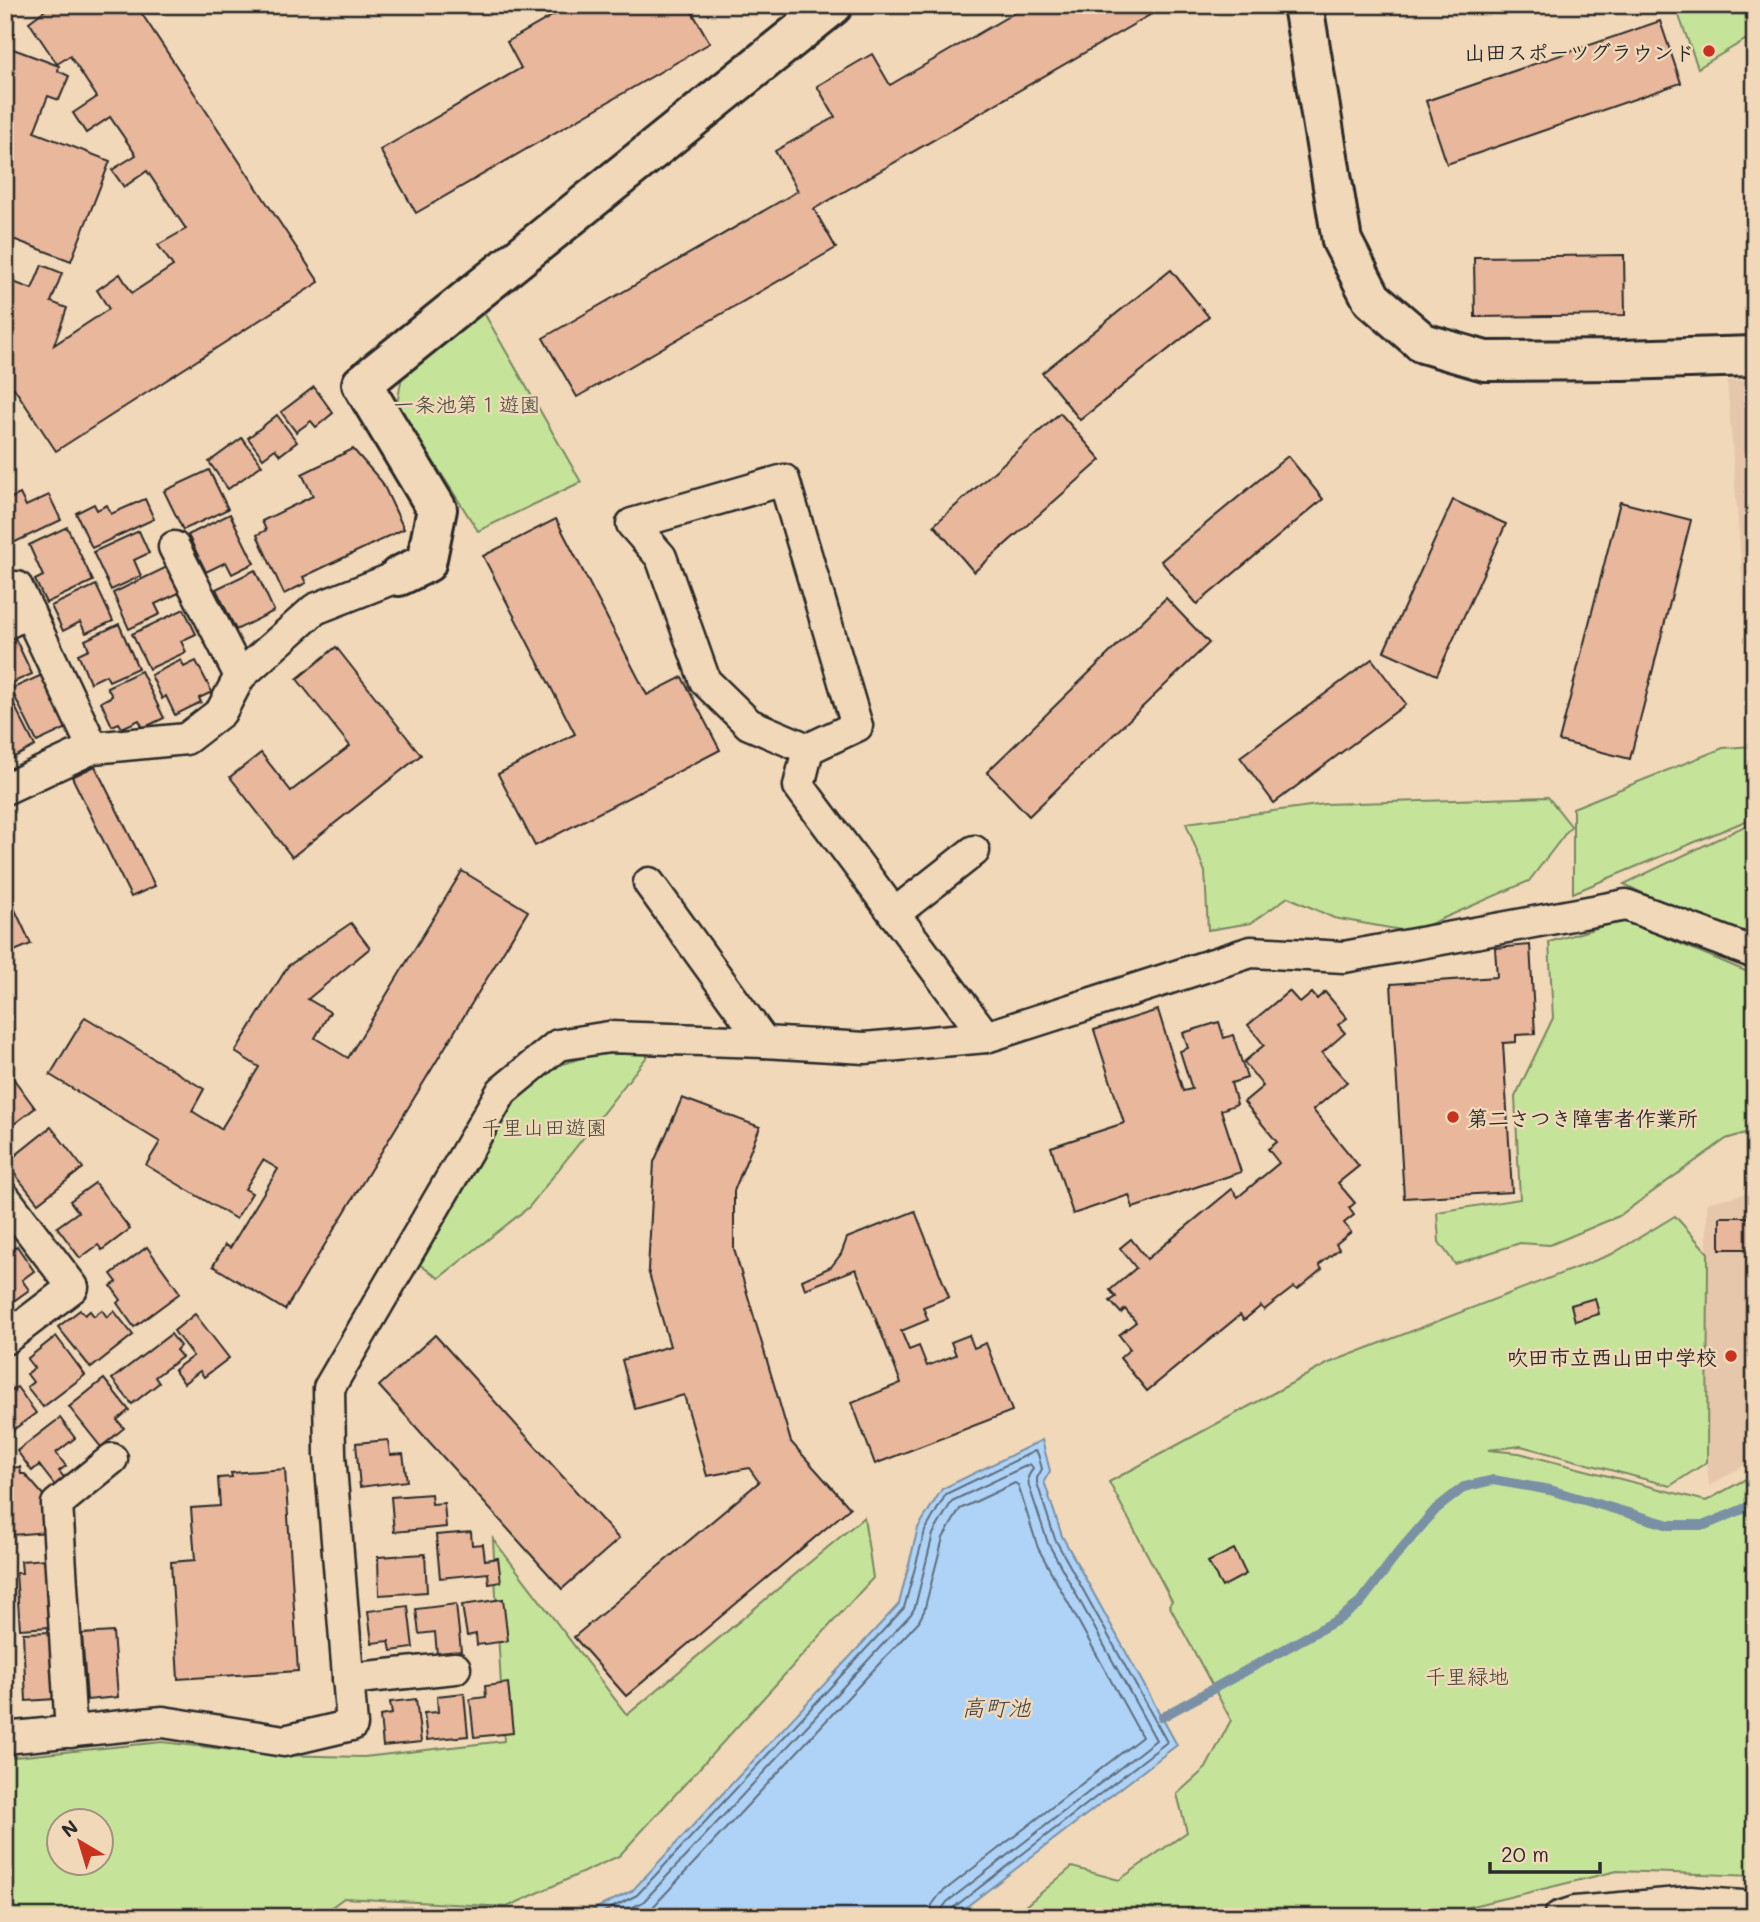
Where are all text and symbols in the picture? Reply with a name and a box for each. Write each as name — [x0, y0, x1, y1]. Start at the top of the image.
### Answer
place label: 山田スポーツグラウンド — [1464, 38, 1695, 65]
marker: 山田スポーツグラウンド — [1701, 43, 1717, 59]
park label: 一条池第１遊園 — [394, 390, 541, 417]
place label: 第二さつき障害者作業所 — [1467, 1104, 1698, 1131]
marker: 第二さつき障害者作業所 — [1445, 1109, 1461, 1125]
park label: 千里山田遊園 — [481, 1113, 607, 1140]
place label: 吹田市立西山田中学校 — [1507, 1343, 1717, 1370]
marker: 吹田市立西山田中学校 — [1723, 1348, 1739, 1364]
park label: 千里緑地 — [1425, 1662, 1509, 1689]
water label: 高町池 — [962, 1692, 1032, 1722]
north arrow — [46, 1806, 116, 1876]
text: N — [56, 1814, 83, 1842]
scale bar — [1490, 1831, 1601, 1875]
text: 20 m — [1501, 1840, 1549, 1867]

